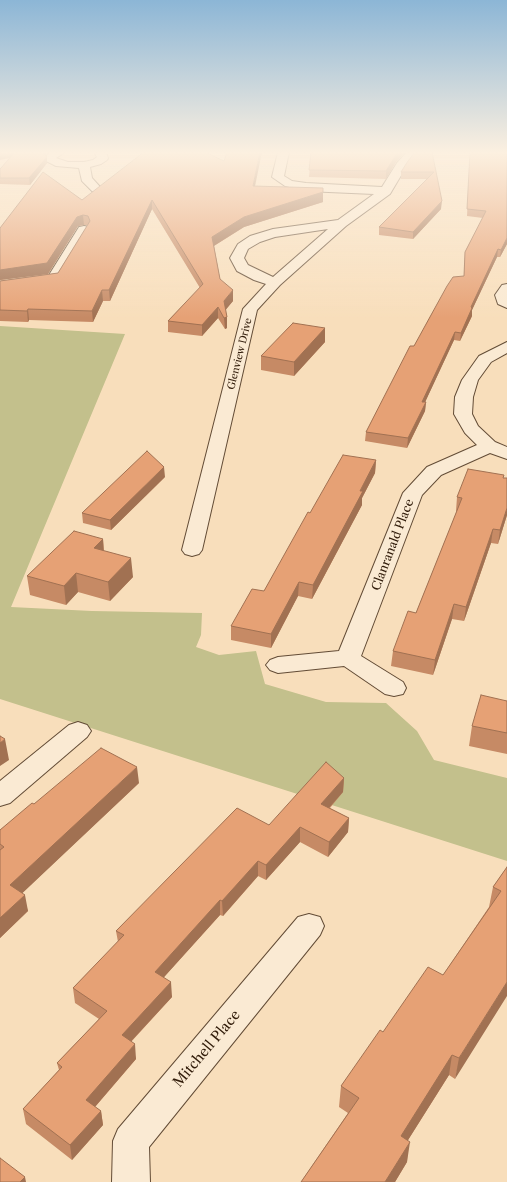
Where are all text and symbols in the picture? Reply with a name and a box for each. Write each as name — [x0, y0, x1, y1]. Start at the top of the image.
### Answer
street label: Glenview Drive — [225, 317, 255, 391]
street label: Clanranald Place — [369, 497, 417, 593]
street label: Mitchell Place — [170, 1007, 244, 1091]

